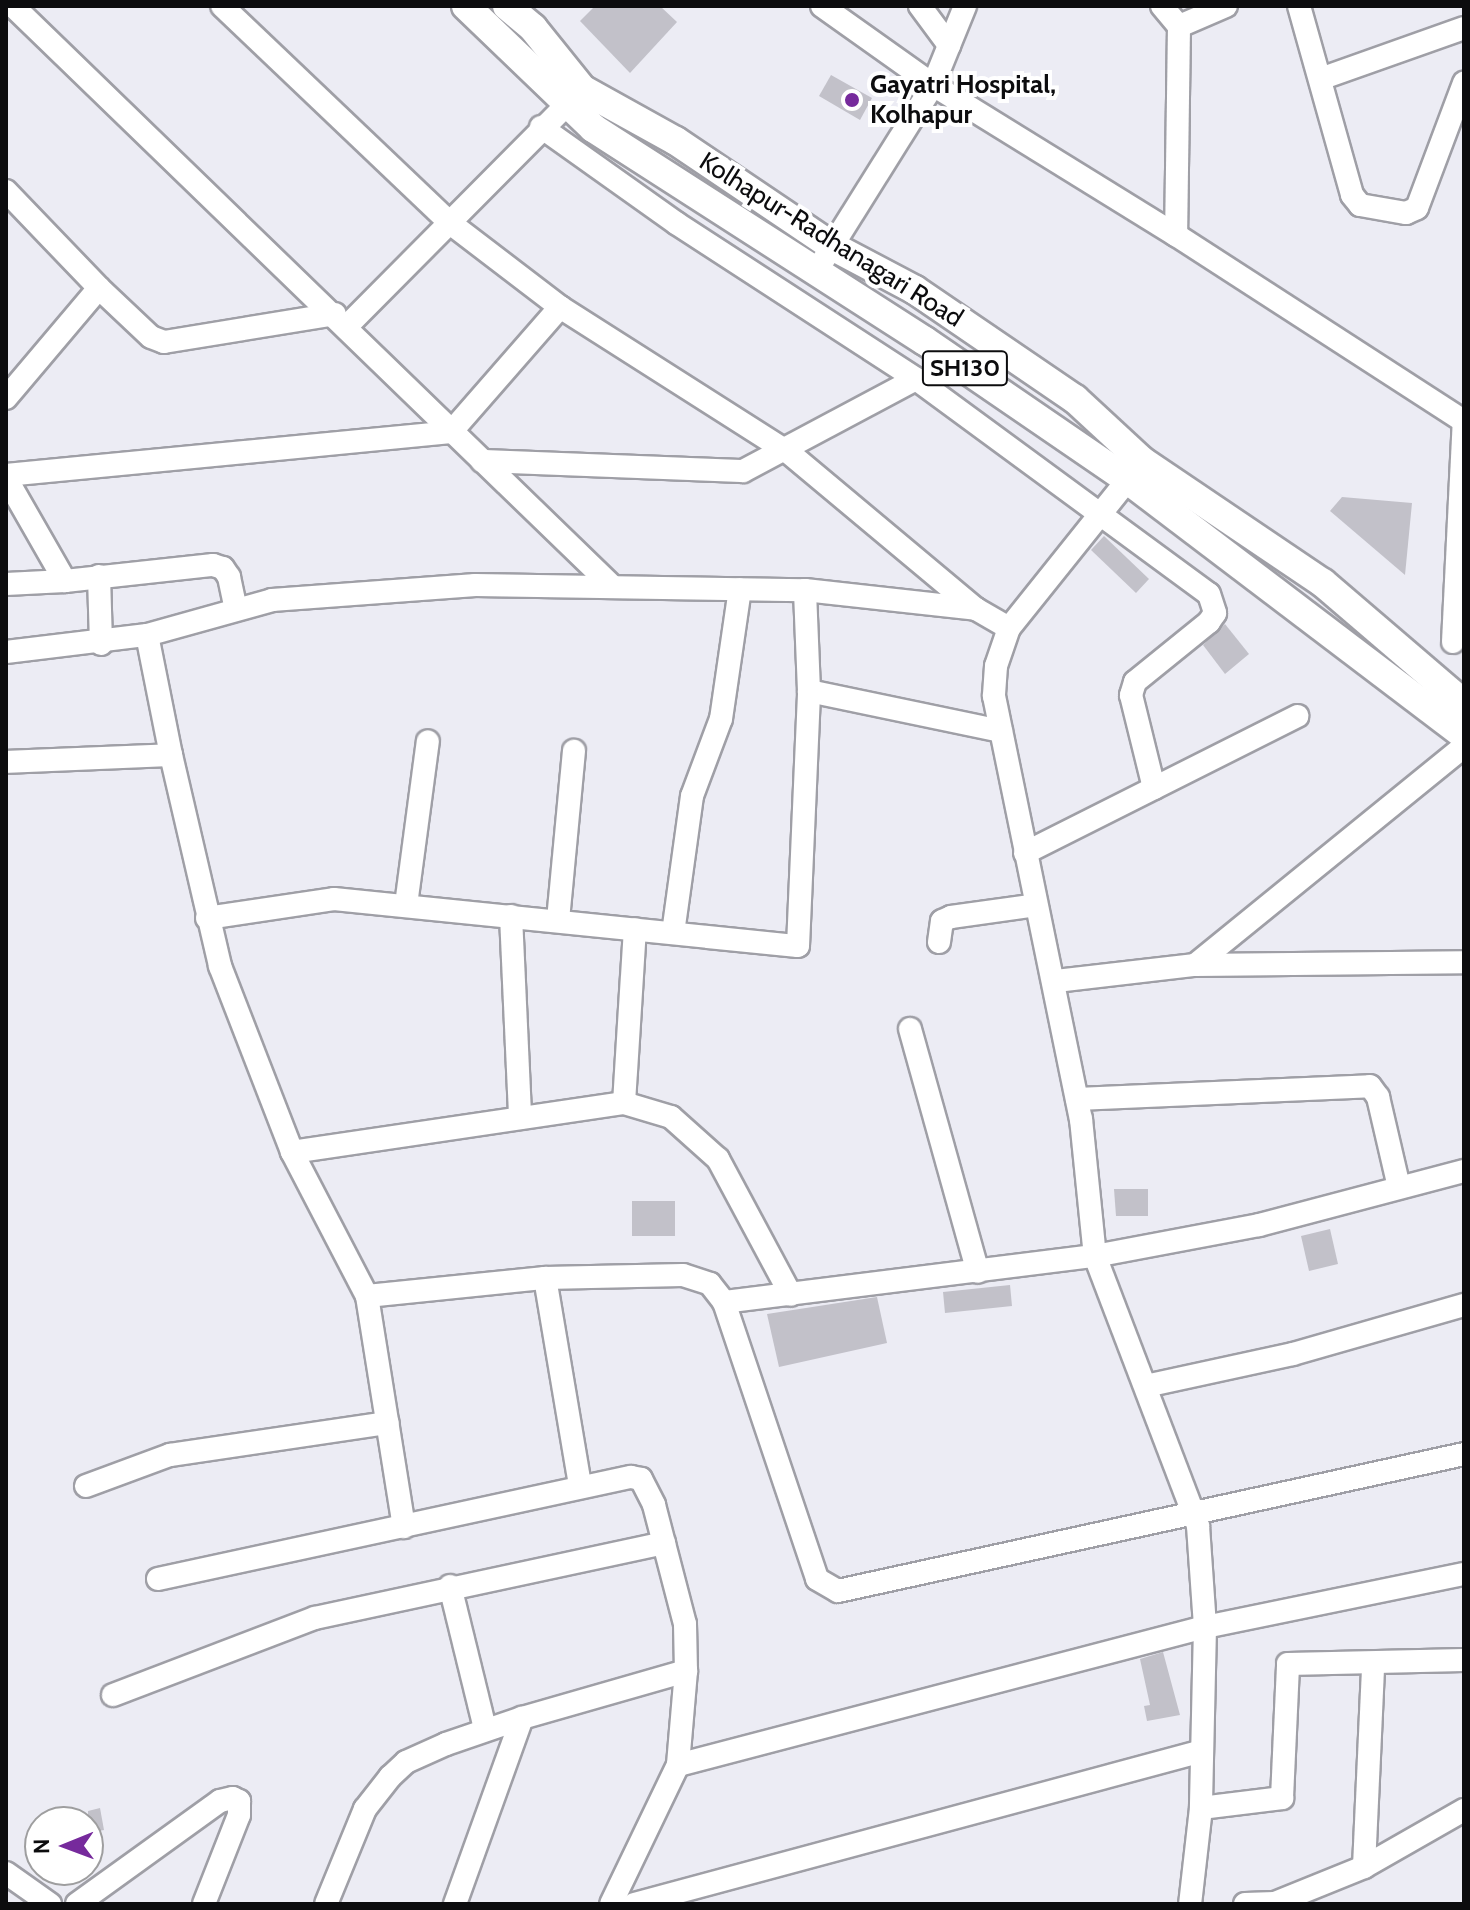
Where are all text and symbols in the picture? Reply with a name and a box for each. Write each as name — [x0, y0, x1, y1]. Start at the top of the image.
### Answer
place label: Gayatri Hospital, Kolhapur — [870, 69, 1056, 130]
marker: Gayatri Hospital, Kolhapur — [841, 89, 863, 111]
street label: Kolhapur-Radhanagari Road — [693, 146, 969, 334]
road number: SH130 — [921, 348, 1009, 388]
north arrow — [24, 1806, 104, 1886]
text: N — [28, 1838, 55, 1854]

